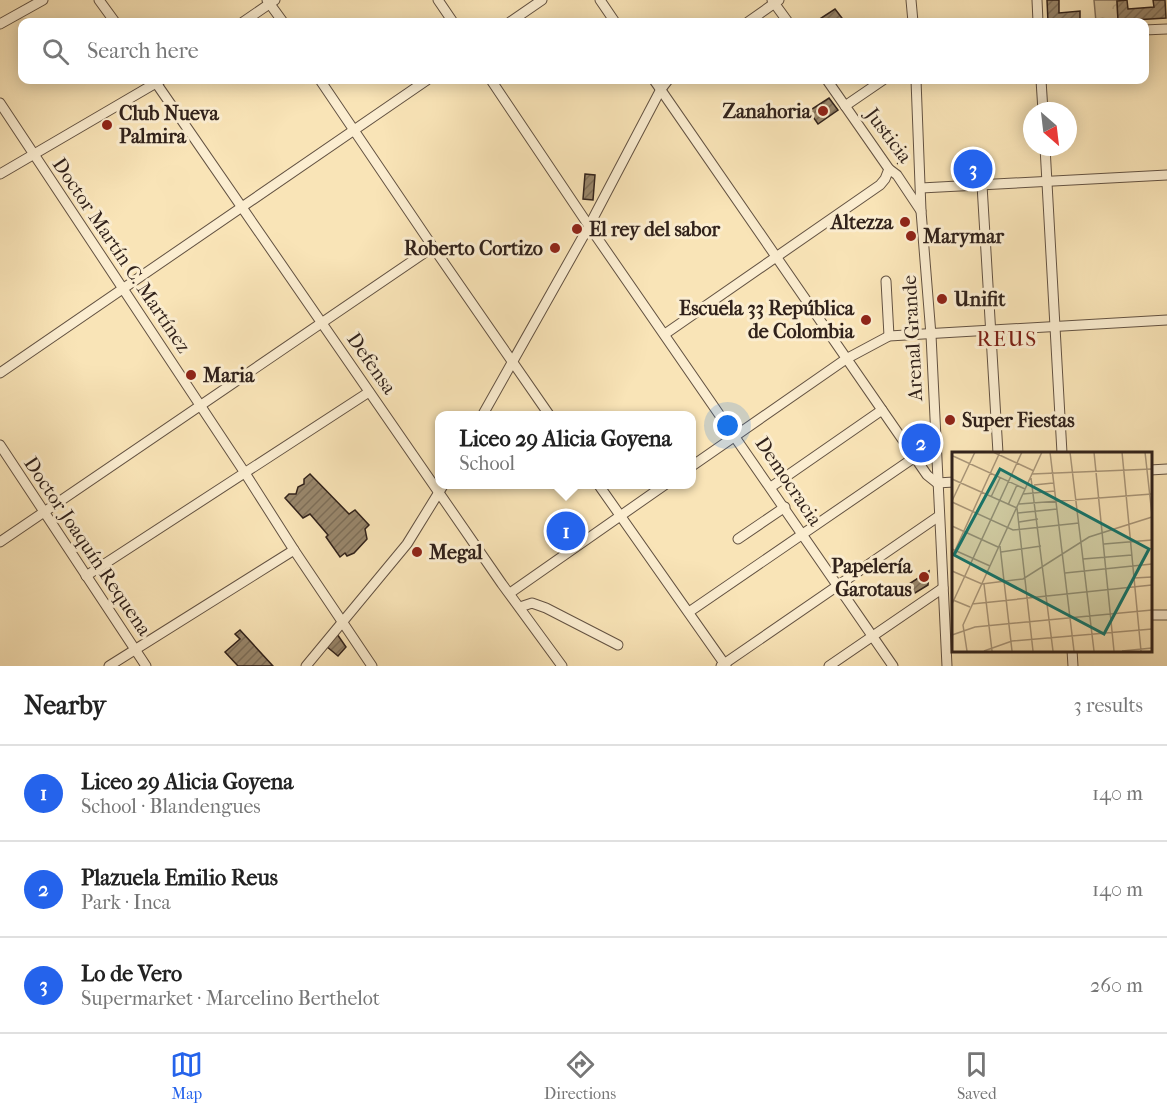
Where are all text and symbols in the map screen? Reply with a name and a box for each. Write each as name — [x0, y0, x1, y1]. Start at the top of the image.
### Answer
search box — [18, 18, 1149, 84]
icon: search — [39, 35, 72, 68]
text: Search here — [87, 38, 199, 64]
place label: Zanahoria — [723, 100, 812, 123]
place label: Club Nueva Palmira — [119, 102, 219, 148]
street label: Justicia — [859, 102, 917, 168]
north arrow — [1023, 102, 1077, 156]
marker: Zanahoria — [816, 104, 830, 118]
marker: Club Nueva Palmira — [100, 118, 114, 132]
pin: 3 — [954, 146, 992, 192]
street label: Doctor Martín C. Martínez — [48, 153, 196, 357]
place label: Altezza — [829, 211, 894, 234]
marker: Altezza — [898, 215, 912, 229]
place label: El rey del sabor — [589, 218, 721, 241]
marker: El rey del sabor — [570, 222, 584, 236]
place label: Marymar — [922, 225, 1004, 248]
marker: Marymar — [904, 229, 918, 243]
place label: Roberto Cortizo — [404, 237, 543, 260]
marker: Roberto Cortizo — [548, 241, 562, 255]
street label: Arenal Grande — [898, 274, 927, 403]
place label: Unifit — [953, 288, 1006, 311]
marker: Unifit — [935, 292, 949, 306]
place label: Escuela 33 República de Colombia — [679, 297, 855, 343]
marker: Escuela 33 República de Colombia — [859, 313, 873, 327]
district label: REUS — [976, 327, 1038, 351]
street label: Defensa — [342, 328, 401, 399]
place label: Maria — [202, 364, 255, 387]
marker: Maria — [184, 368, 198, 382]
place label: Super Fiestas — [962, 409, 1075, 432]
popup — [435, 411, 696, 489]
your location — [713, 411, 742, 440]
marker: Super Fiestas — [943, 413, 957, 427]
pin: 2 — [902, 420, 940, 466]
text: Liceo 29 Alicia Goyena — [459, 426, 672, 452]
street label: Democracia — [750, 432, 827, 531]
text: School — [459, 452, 515, 475]
inset map — [952, 452, 1152, 651]
street label: Doctor Joaquín Requena — [19, 453, 156, 641]
pin: 1 — [546, 508, 586, 554]
place label: Megal — [428, 541, 483, 564]
marker: Megal — [410, 545, 424, 559]
place label: Papelería Garotaus — [831, 555, 913, 601]
marker: Papelería Garotaus — [917, 570, 931, 584]
text: Nearby — [24, 690, 106, 721]
text: 3 results — [1074, 694, 1143, 717]
text: Liceo 29 Alicia Goyena — [81, 769, 294, 795]
text: 1 — [40, 782, 47, 805]
text: 140 m — [1092, 782, 1143, 805]
text: School · Blandengues — [81, 795, 261, 818]
text: Plazuela Emilio Reus — [81, 865, 278, 891]
text: 2 — [38, 878, 49, 901]
text: 140 m — [1092, 878, 1143, 901]
text: Park · Inca — [81, 891, 171, 914]
text: Lo de Vero — [81, 961, 182, 987]
text: 3 — [39, 974, 48, 997]
text: 260 m — [1090, 974, 1143, 997]
text: Supermarket · Marcelino Berthelot — [81, 987, 380, 1010]
tab: Map — [170, 1048, 203, 1103]
tab: Directions — [544, 1048, 616, 1103]
tab: Saved — [957, 1048, 997, 1103]

